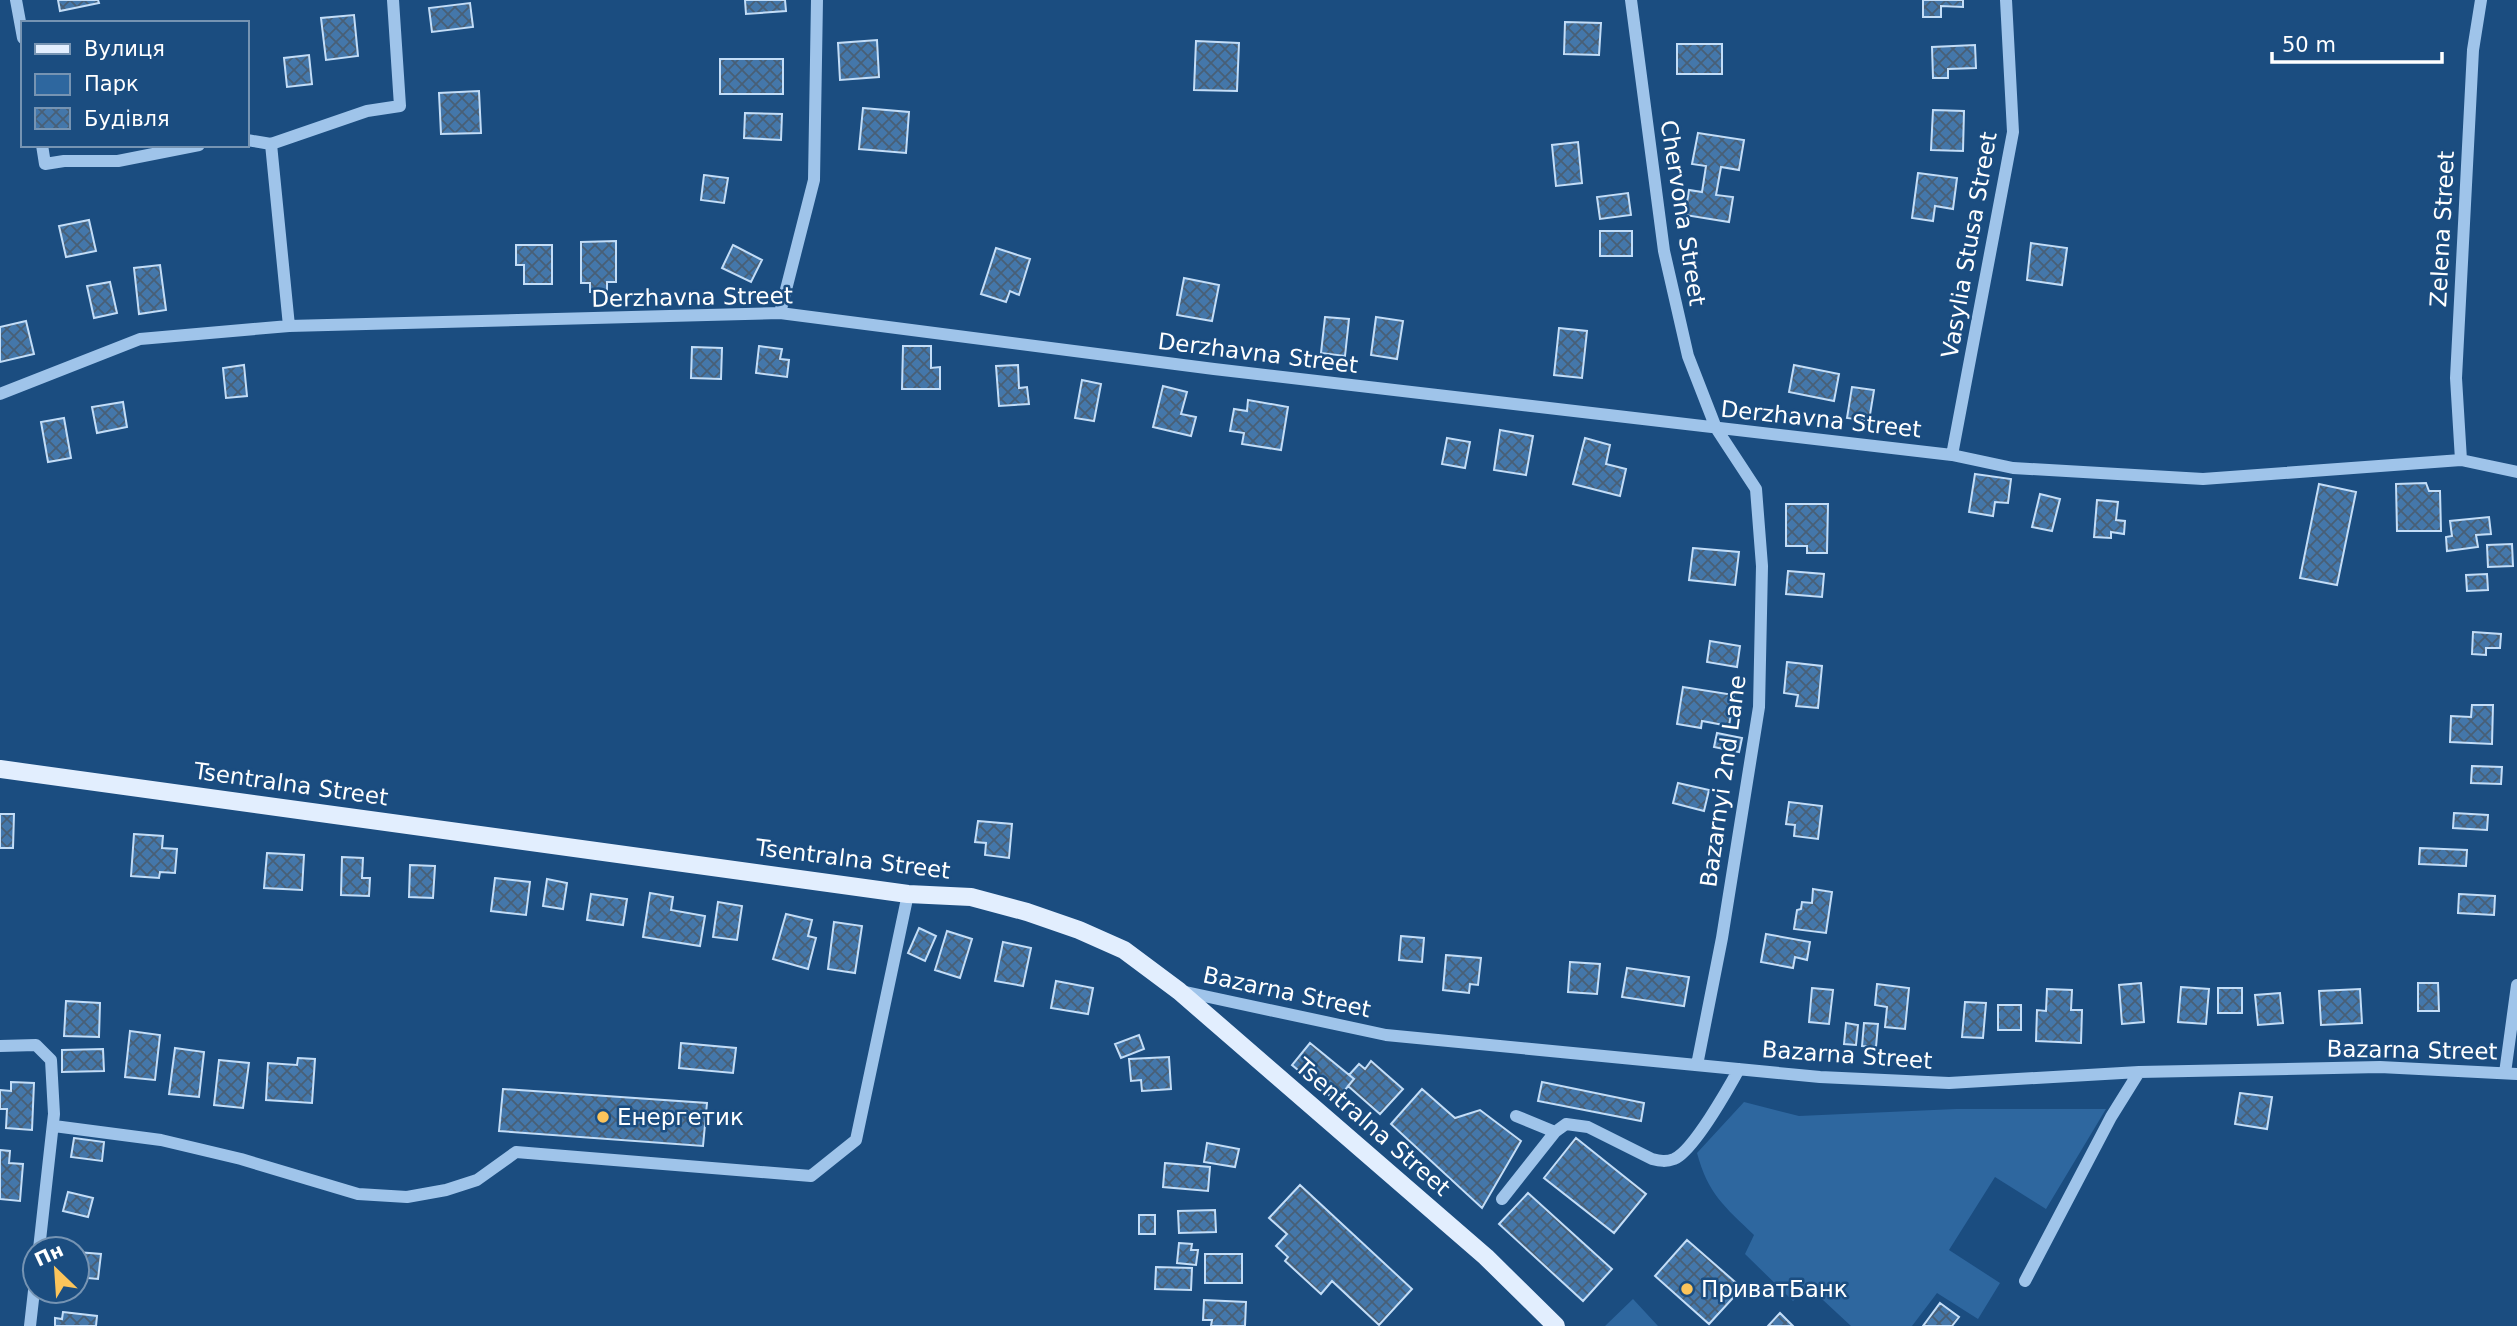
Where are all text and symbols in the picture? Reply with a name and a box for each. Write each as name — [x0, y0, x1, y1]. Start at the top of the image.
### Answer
legend — [21, 21, 248, 147]
scale bar — [2272, 21, 2442, 65]
text: 50 m — [2282, 33, 2336, 57]
text: Вулиця — [84, 37, 165, 61]
text: Парк — [84, 72, 139, 96]
text: Будівля — [84, 107, 170, 131]
street label: Chervona Street — [1655, 118, 1711, 308]
street label: Vasylia Stusa Street — [1936, 130, 2002, 360]
street label: Zelena Street — [2425, 150, 2459, 308]
street label: Derzhavna Street — [591, 282, 793, 312]
street label: Derzhavna Street — [1156, 328, 1360, 378]
street label: Derzhavna Street — [1719, 396, 1923, 442]
street label: Bazarnyi 2nd Lane — [1695, 673, 1751, 889]
street label: Tsentralna Street — [191, 757, 390, 810]
street label: Tsentralna Street — [753, 834, 952, 884]
street label: Bazarna Street — [1201, 962, 1373, 1022]
street label: Bazarna Street — [1761, 1036, 1933, 1074]
street label: Bazarna Street — [2326, 1036, 2498, 1064]
street label: Tsentralna Street — [1290, 1052, 1455, 1201]
place label: Енергетик — [617, 1104, 744, 1130]
marker: Енергетик — [595, 1109, 611, 1125]
north arrow — [21, 1235, 91, 1305]
text: Пн — [31, 1238, 67, 1271]
place label: ПриватБанк — [1701, 1276, 1848, 1302]
marker: ПриватБанк — [1679, 1281, 1695, 1297]

